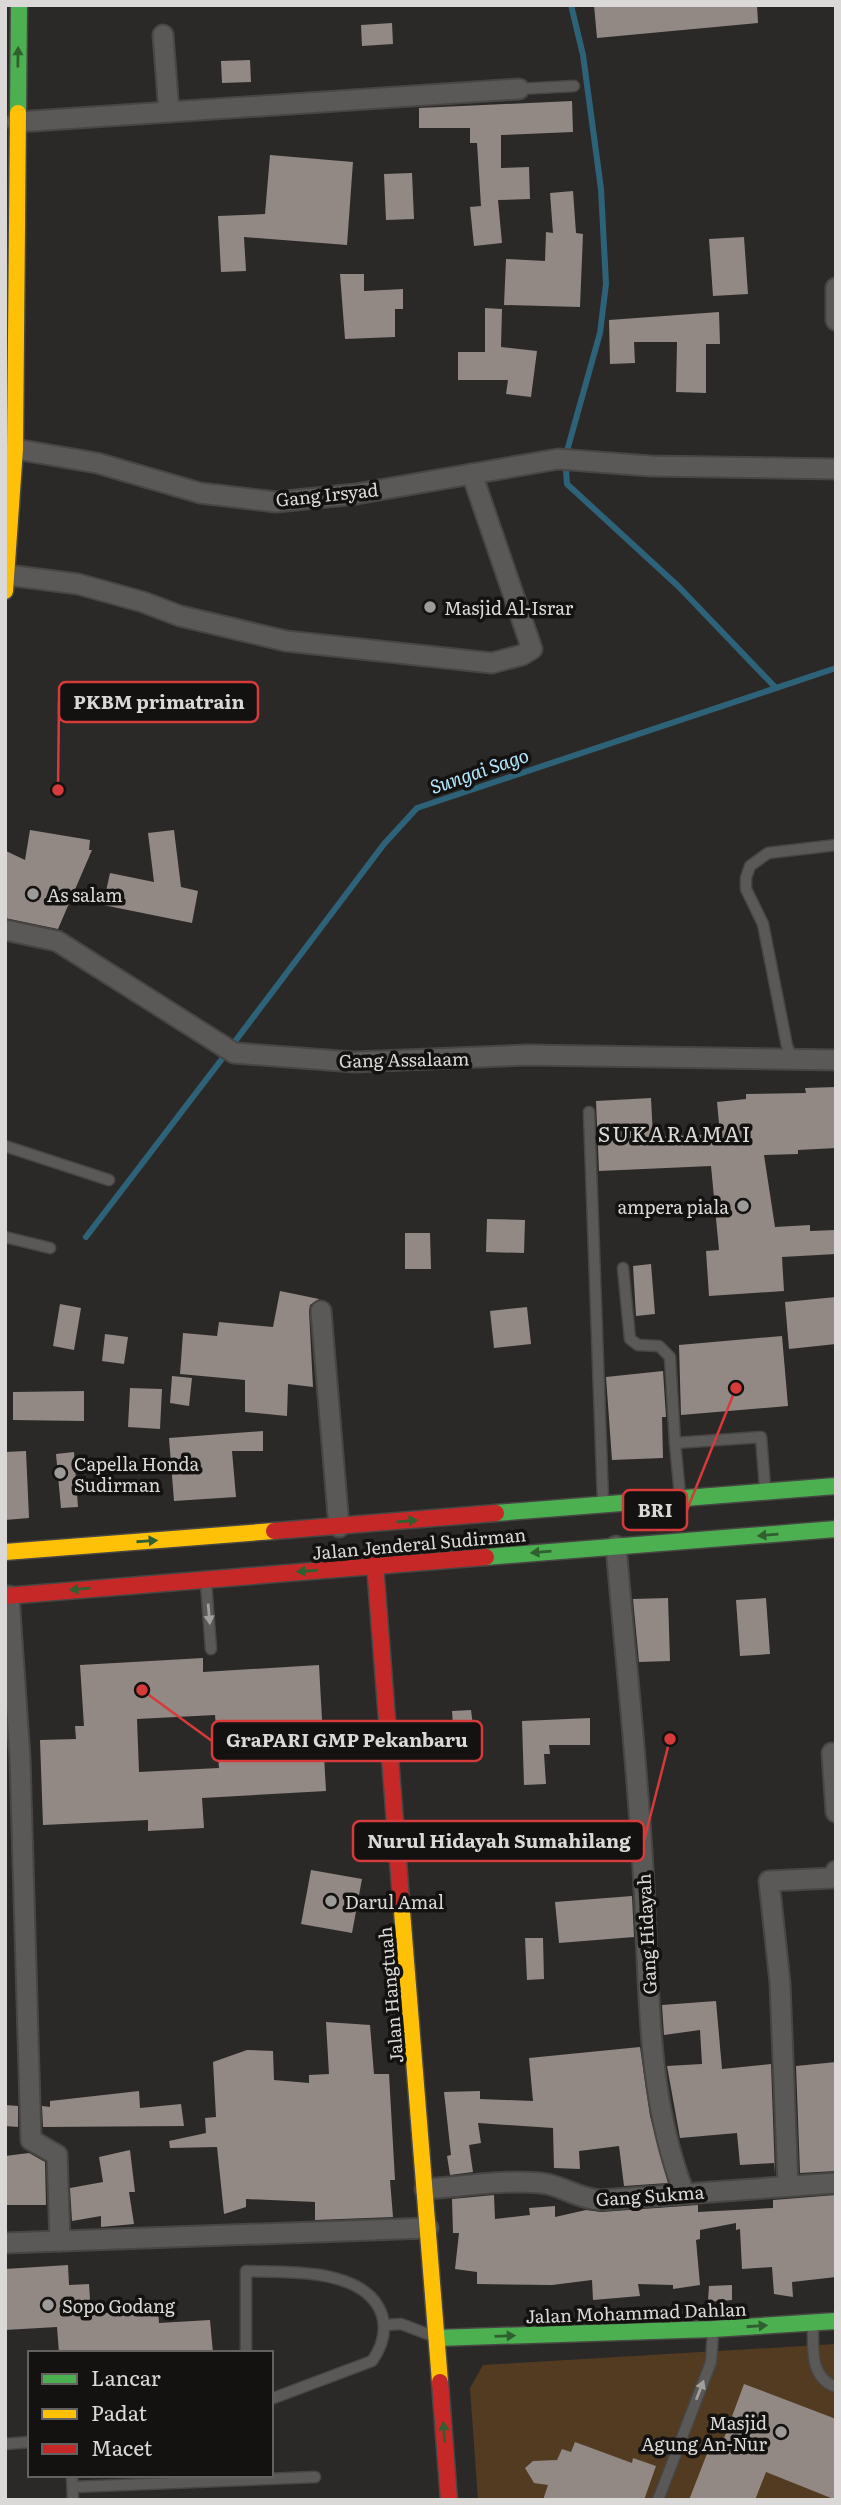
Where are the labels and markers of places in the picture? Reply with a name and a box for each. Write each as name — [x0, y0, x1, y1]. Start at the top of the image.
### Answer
place label: Masjid Al-Israr — [444, 594, 574, 621]
marker: Masjid Al-Israr — [422, 599, 438, 615]
callout: PKBM primatrain — [59, 682, 258, 722]
place label: As salam — [47, 881, 123, 908]
marker: As salam — [25, 886, 41, 902]
place label: ampera piala — [618, 1193, 729, 1220]
marker: ampera piala — [735, 1198, 751, 1214]
place label: Capella Honda Sudirman — [74, 1450, 200, 1498]
marker: Capella Honda Sudirman — [52, 1465, 68, 1481]
callout: BRI — [623, 1490, 687, 1530]
callout: GraPARI GMP Pekanbaru — [212, 1721, 482, 1761]
callout: Nurul Hidayah Sumahilang — [353, 1821, 644, 1861]
place label: Darul Amal — [345, 1888, 444, 1915]
marker: Darul Amal — [323, 1893, 339, 1909]
place label: Sopo Godang — [62, 2292, 176, 2319]
marker: Sopo Godang — [40, 2297, 56, 2313]
place label: Masjid Agung An-Nur — [641, 2409, 767, 2457]
marker: Masjid Agung An-Nur — [773, 2424, 789, 2440]

